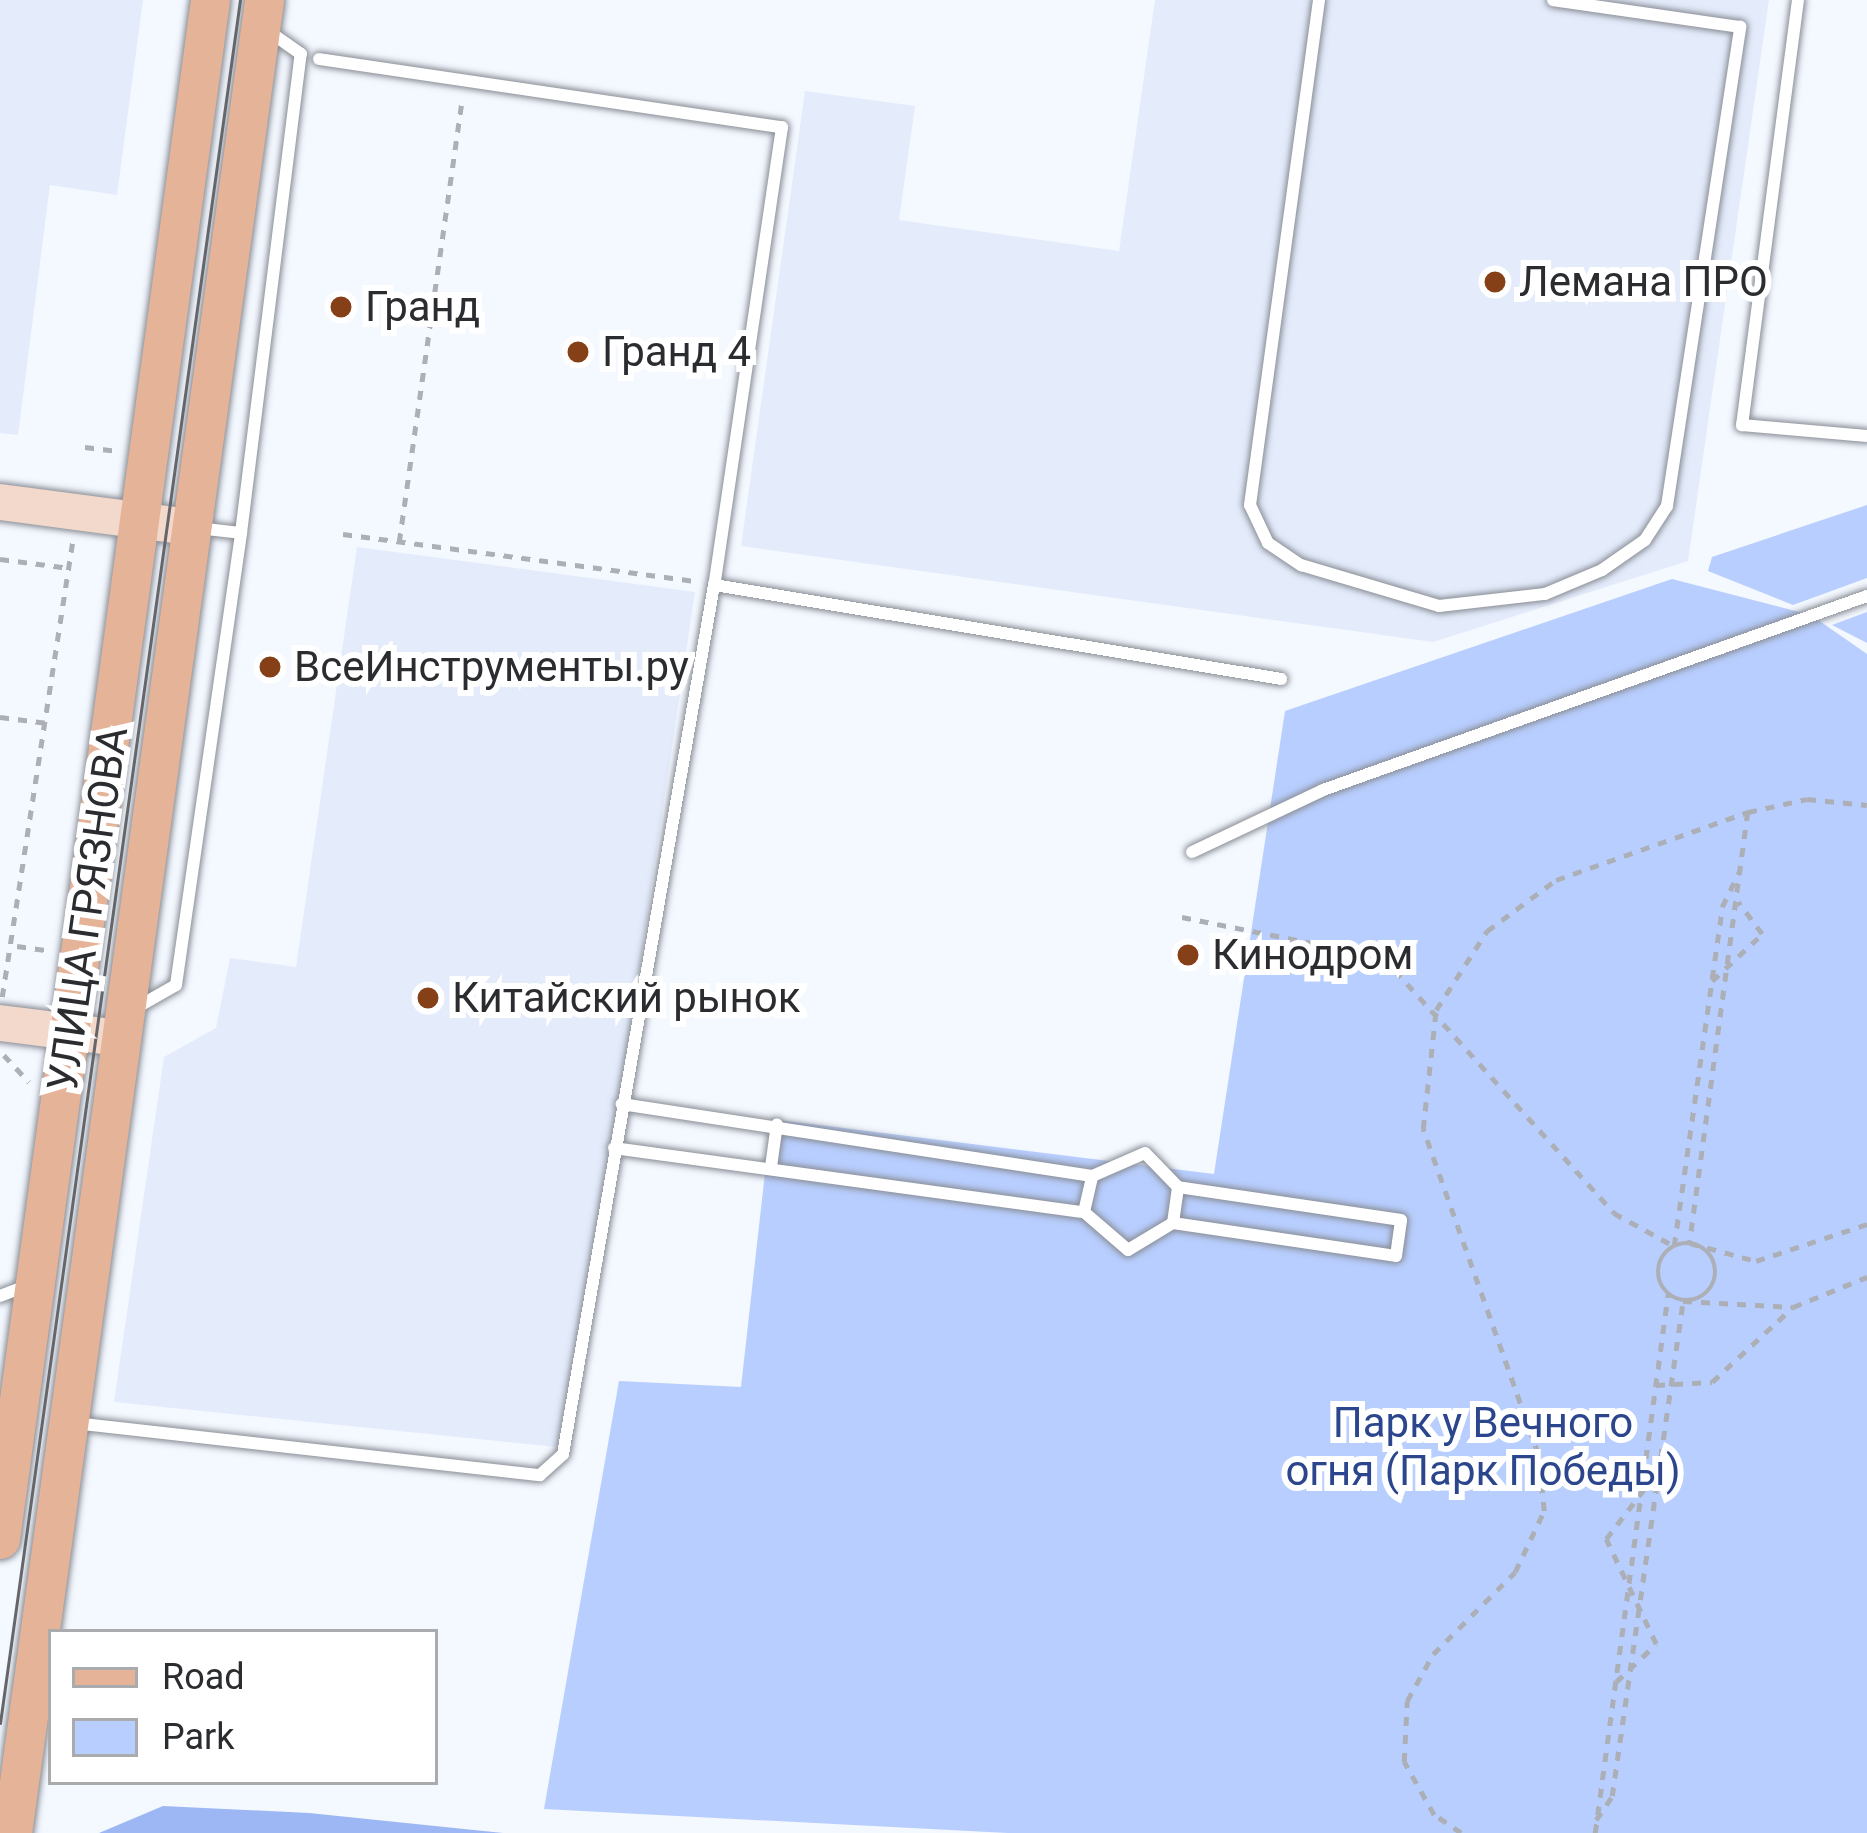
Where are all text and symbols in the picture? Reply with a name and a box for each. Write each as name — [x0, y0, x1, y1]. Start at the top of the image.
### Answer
place label: Лемана ПРО — [1519, 257, 1768, 307]
marker: Лемана ПРО — [1482, 269, 1508, 295]
place label: Гранд — [365, 282, 480, 332]
marker: Гранд — [328, 294, 354, 320]
place label: Гранд 4 — [602, 327, 751, 377]
marker: Гранд 4 — [565, 339, 591, 365]
place label: ВсеИнструменты.ру — [294, 642, 689, 692]
marker: ВсеИнструменты.ру — [257, 654, 283, 680]
street label: УЛИЦА ГРЯЗНОВА — [37, 723, 139, 1095]
place label: Кинодром — [1212, 930, 1413, 980]
marker: Кинодром — [1175, 942, 1201, 968]
place label: Китайский рынок — [452, 973, 800, 1023]
marker: Китайский рынок — [415, 985, 441, 1011]
park label: Парк у Вечного огня (Парк Победы) — [1285, 1398, 1681, 1496]
legend — [48, 1629, 438, 1785]
text: Road — [162, 1656, 245, 1698]
text: Park — [162, 1716, 235, 1758]

